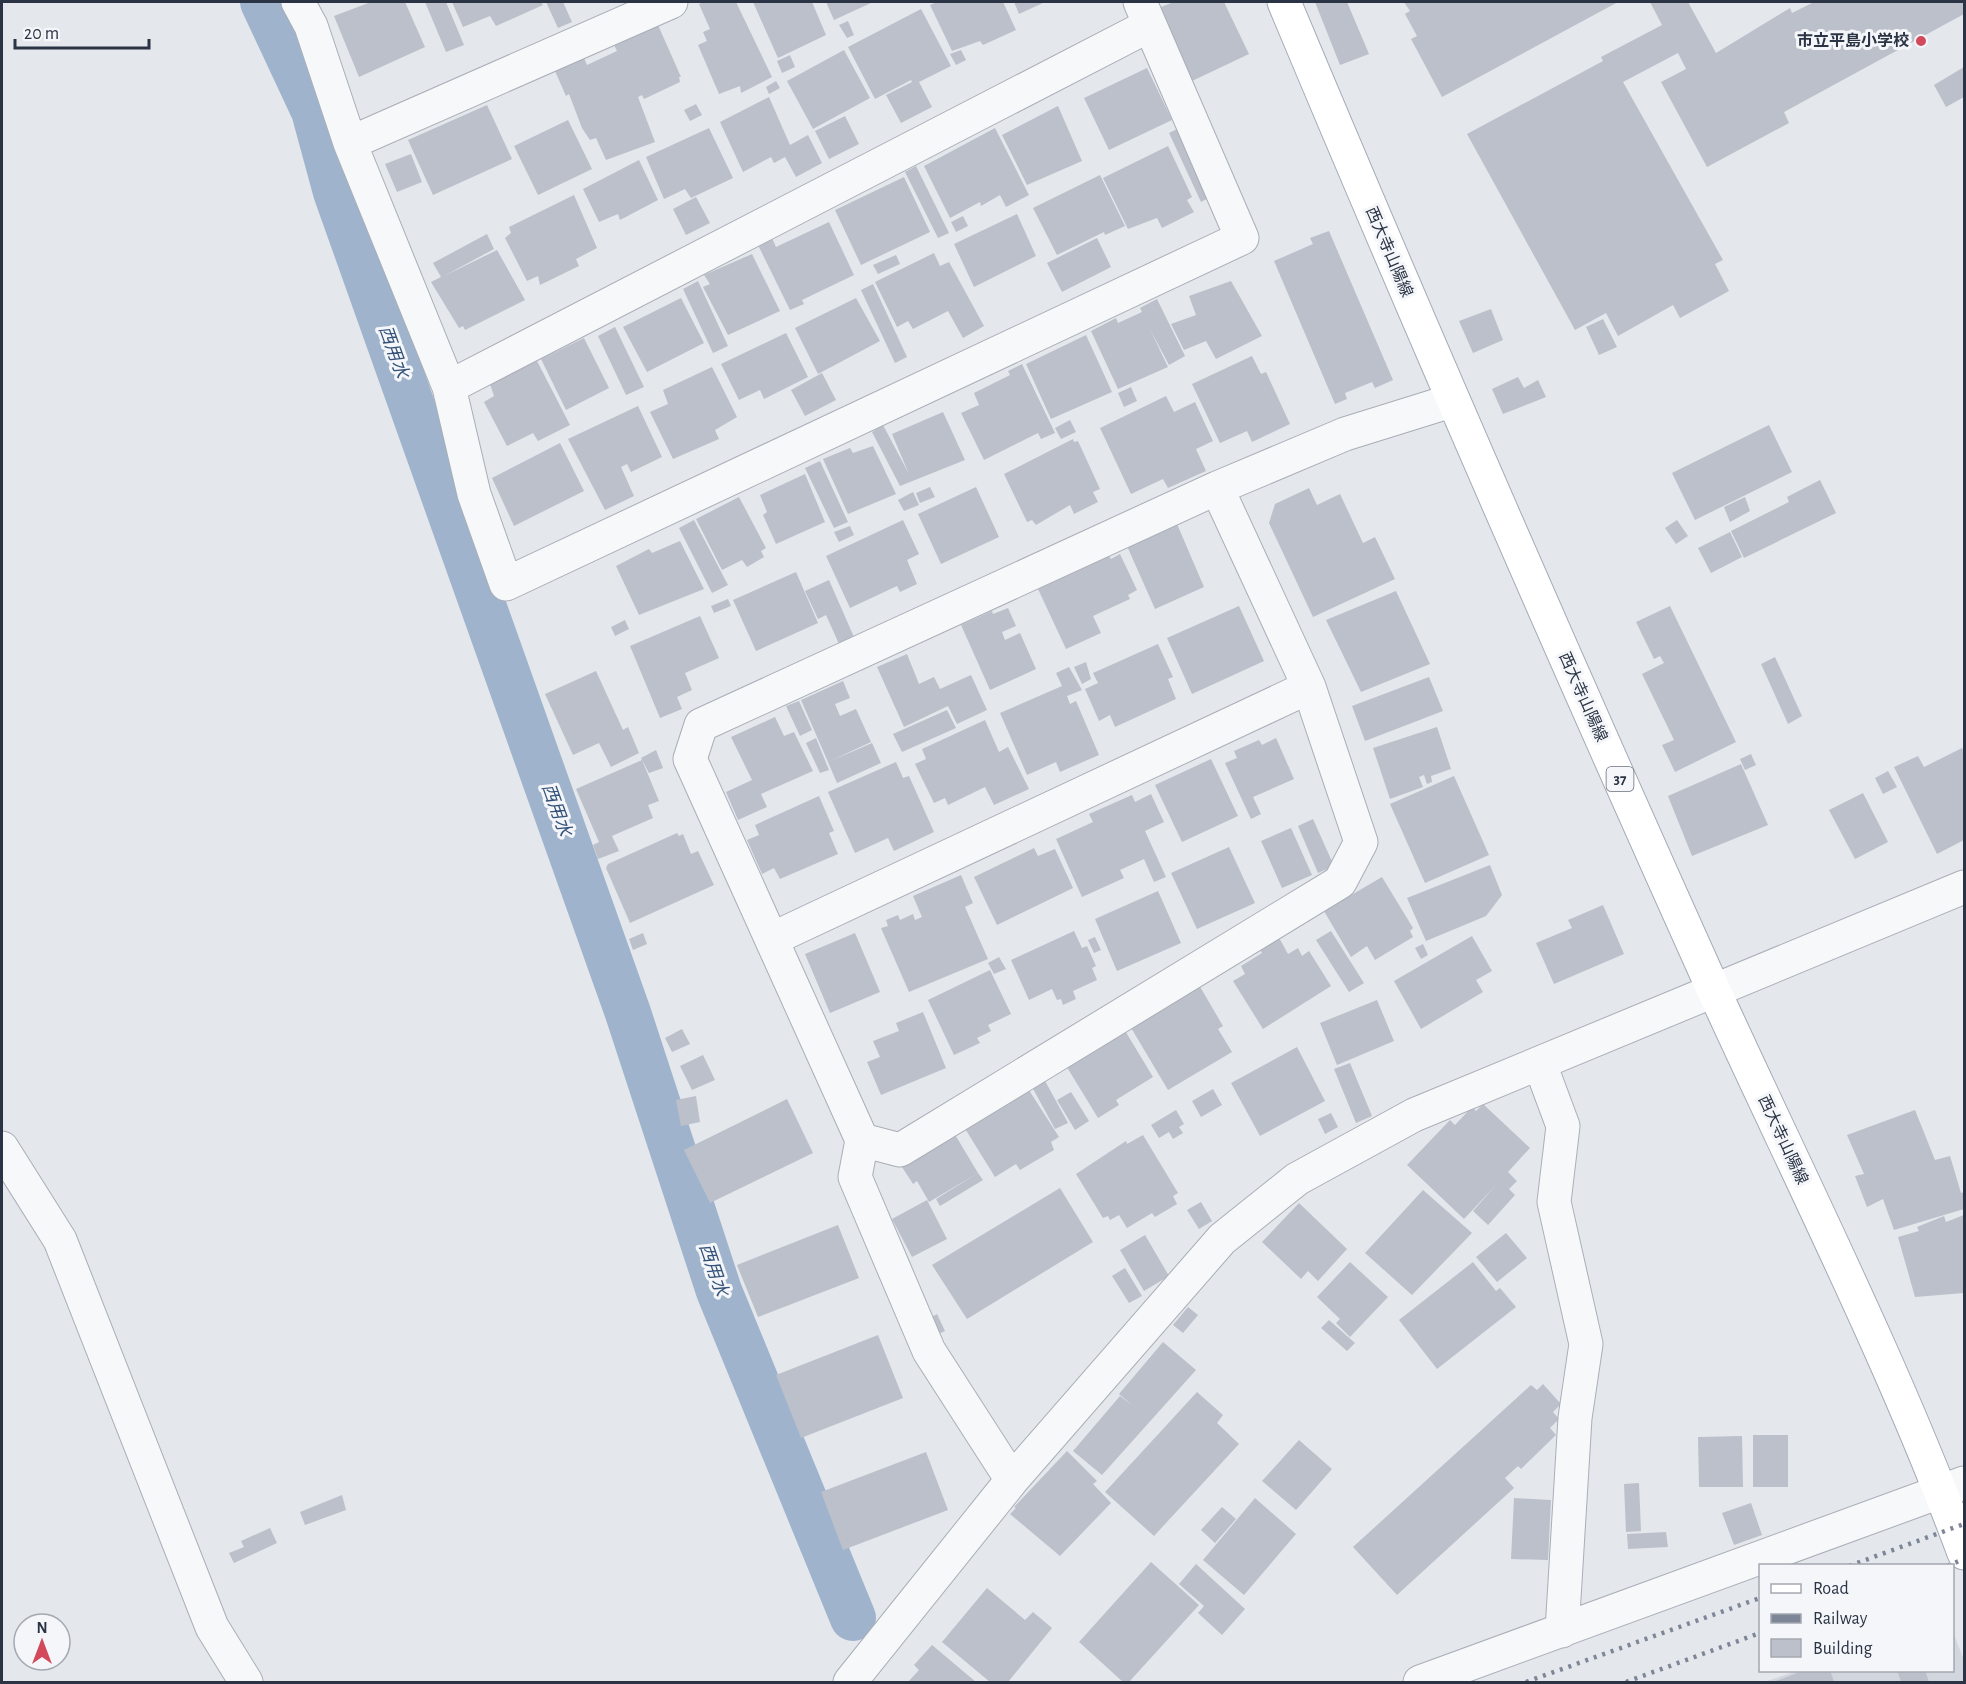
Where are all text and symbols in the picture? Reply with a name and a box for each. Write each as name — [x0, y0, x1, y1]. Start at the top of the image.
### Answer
scale bar — [15, 12, 148, 50]
text: 20 m — [24, 25, 59, 43]
place label: 市立平島小学校 — [1797, 32, 1909, 49]
marker: 市立平島小学校 — [1914, 34, 1928, 48]
street label: 西大寺山陽線 — [1363, 204, 1416, 299]
water label: 西用水 — [375, 323, 413, 382]
street label: 西大寺山陽線 — [1556, 649, 1611, 744]
road number: 37 — [1606, 767, 1634, 791]
water label: 西用水 — [538, 781, 576, 840]
street label: 西大寺山陽線 — [1755, 1093, 1811, 1187]
water label: 西用水 — [696, 1241, 733, 1300]
legend — [1759, 1564, 1954, 1672]
text: Road — [1813, 1580, 1849, 1598]
text: Railway — [1813, 1610, 1868, 1628]
north arrow — [12, 1612, 72, 1672]
text: N — [36, 1620, 48, 1636]
text: Building — [1813, 1640, 1873, 1658]

